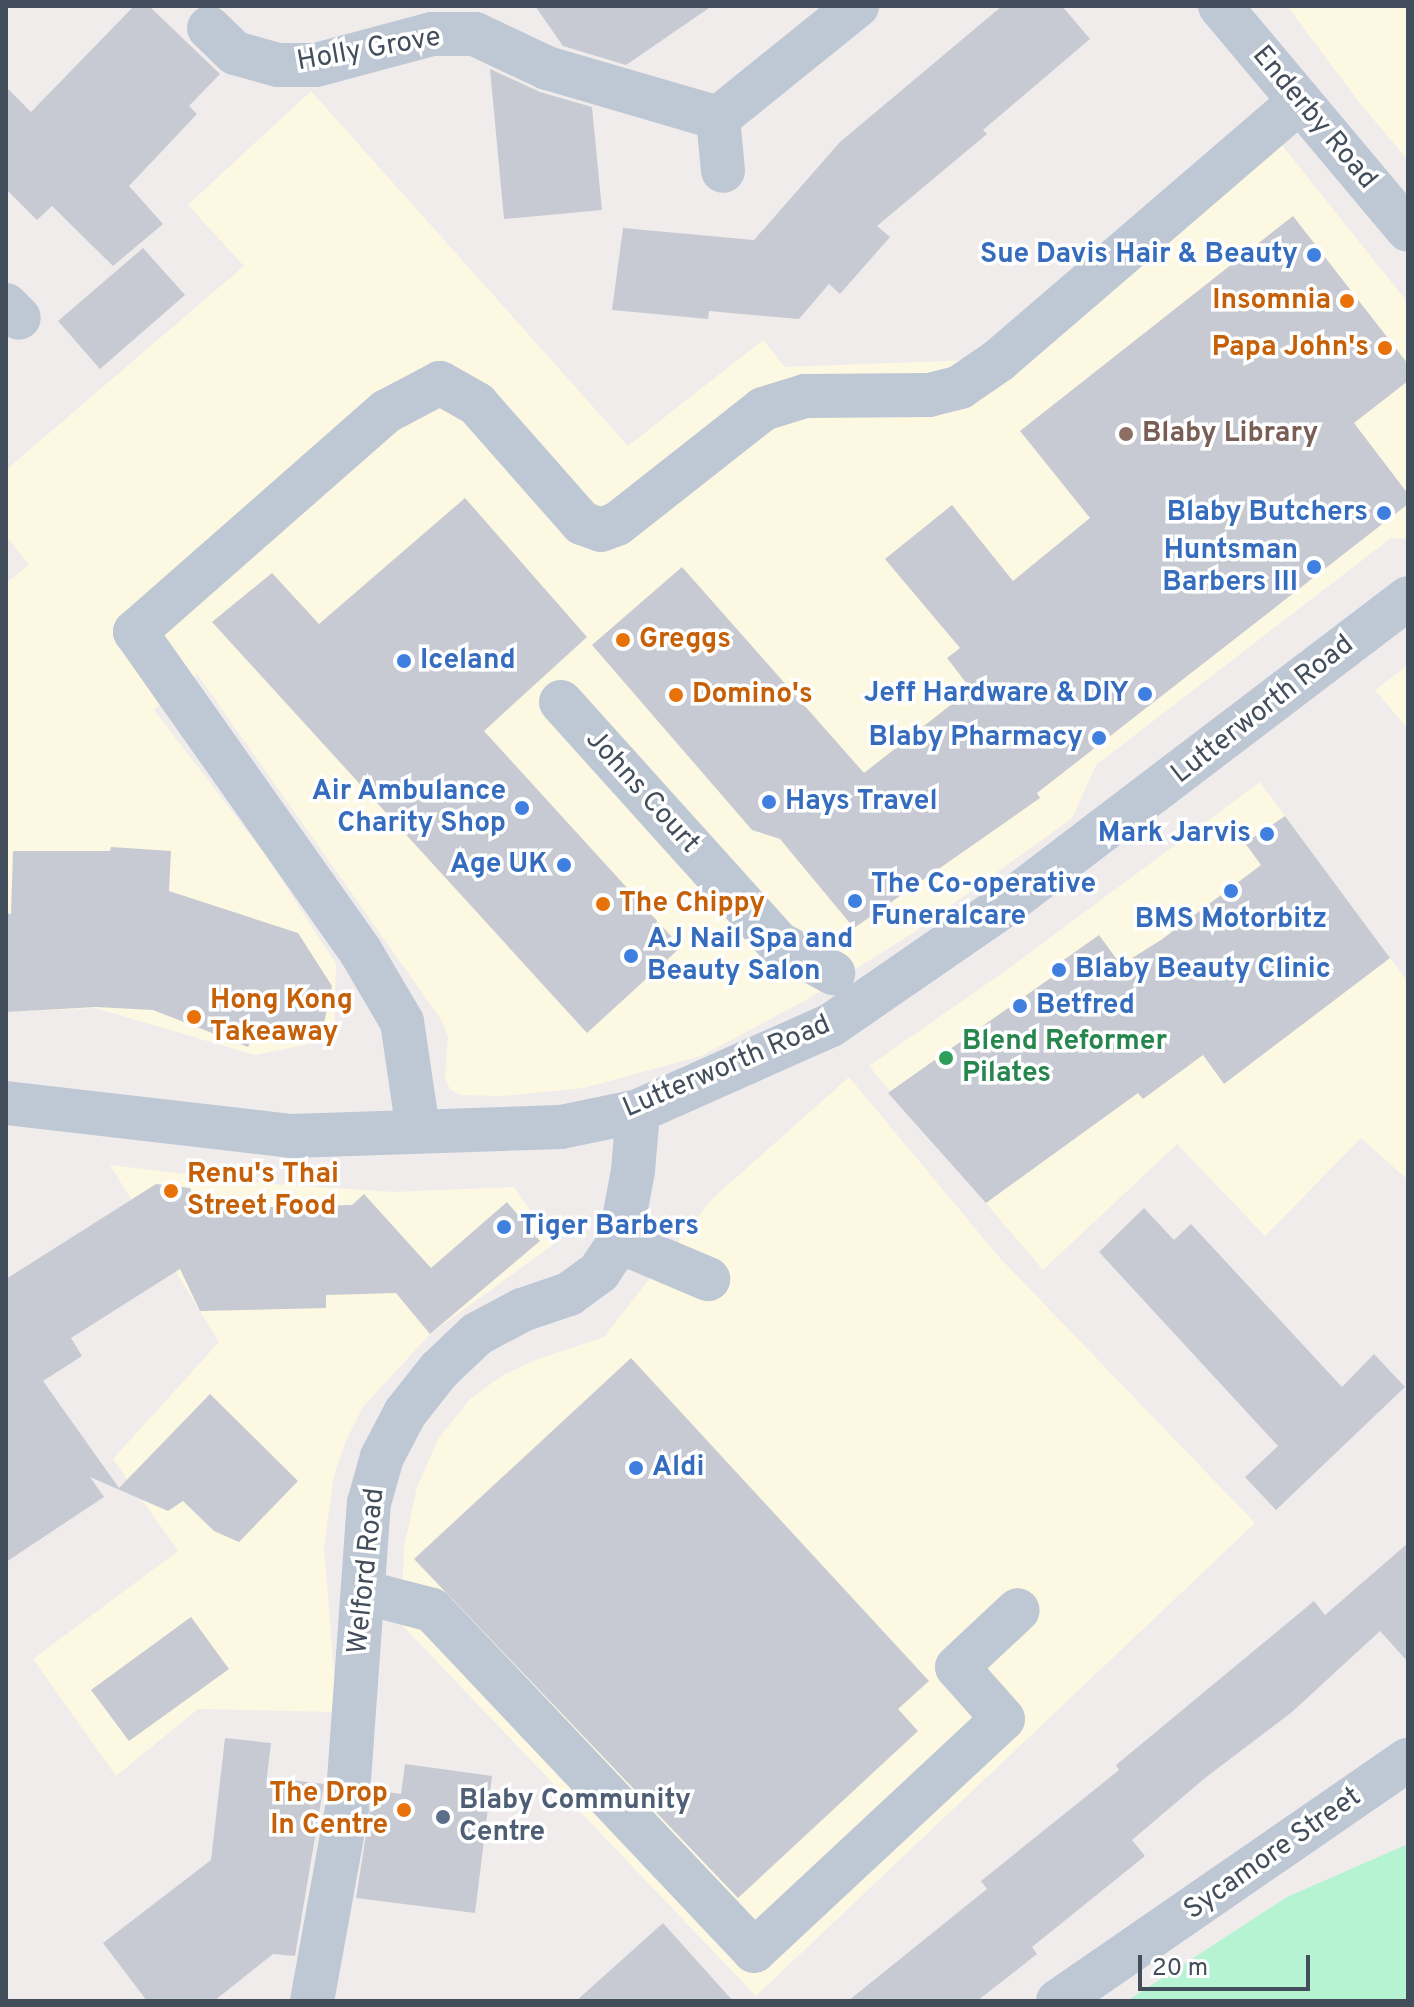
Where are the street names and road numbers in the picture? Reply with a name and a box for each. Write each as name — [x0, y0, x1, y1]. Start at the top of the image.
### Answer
street label: Holly Grove — [294, 21, 444, 79]
street label: Enderby Road — [1244, 40, 1384, 196]
street label: Lutterworth Road — [1165, 628, 1361, 792]
street label: Johns Court — [578, 723, 706, 861]
street label: Lutterworth Road — [618, 1008, 836, 1126]
street label: Welford Road — [342, 1486, 392, 1656]
street label: Sycamore Street — [1178, 1781, 1368, 1927]

